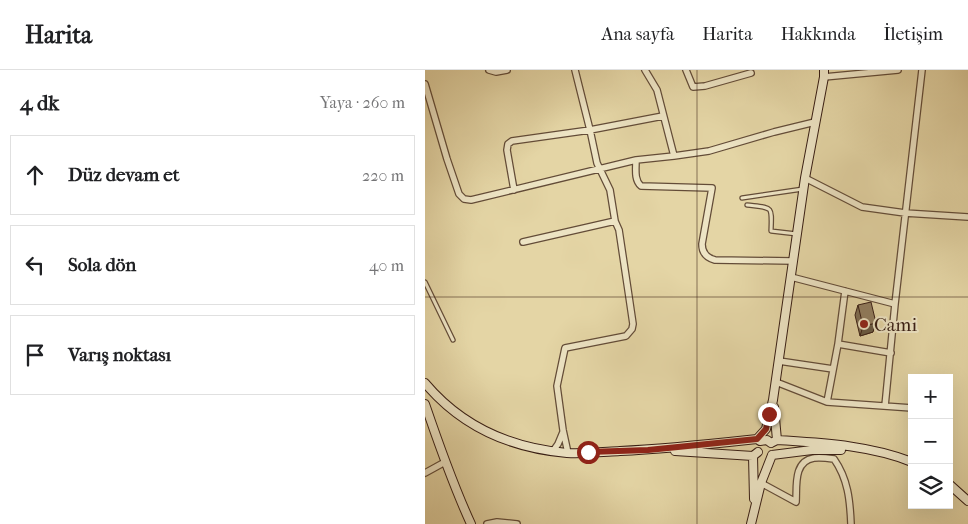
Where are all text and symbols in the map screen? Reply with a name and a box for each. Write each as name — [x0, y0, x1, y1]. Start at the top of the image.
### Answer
text: Harita — [25, 21, 92, 49]
text: Ana sayfa — [601, 24, 674, 45]
text: Harita — [702, 24, 753, 45]
text: Hakkında — [781, 24, 856, 45]
text: İletişim — [884, 24, 943, 45]
text: 4 dk — [20, 91, 59, 115]
text: Yaya · 260 m — [320, 93, 405, 112]
icon: ahead — [21, 161, 49, 189]
text: Düz devam et — [68, 164, 179, 186]
text: 220 m — [362, 166, 404, 185]
icon: left — [21, 251, 49, 279]
text: Sola dön — [68, 254, 136, 276]
text: 40 m — [369, 256, 404, 275]
place label: Cami — [874, 314, 917, 336]
marker: Cami — [858, 318, 870, 330]
icon: arrive — [21, 341, 49, 369]
text: Varış noktası — [68, 344, 171, 366]
map controls — [908, 374, 953, 509]
button: + — [908, 374, 953, 419]
route end — [758, 403, 781, 426]
button: − — [908, 419, 953, 464]
route start — [577, 441, 600, 464]
button: layers — [908, 464, 953, 509]

